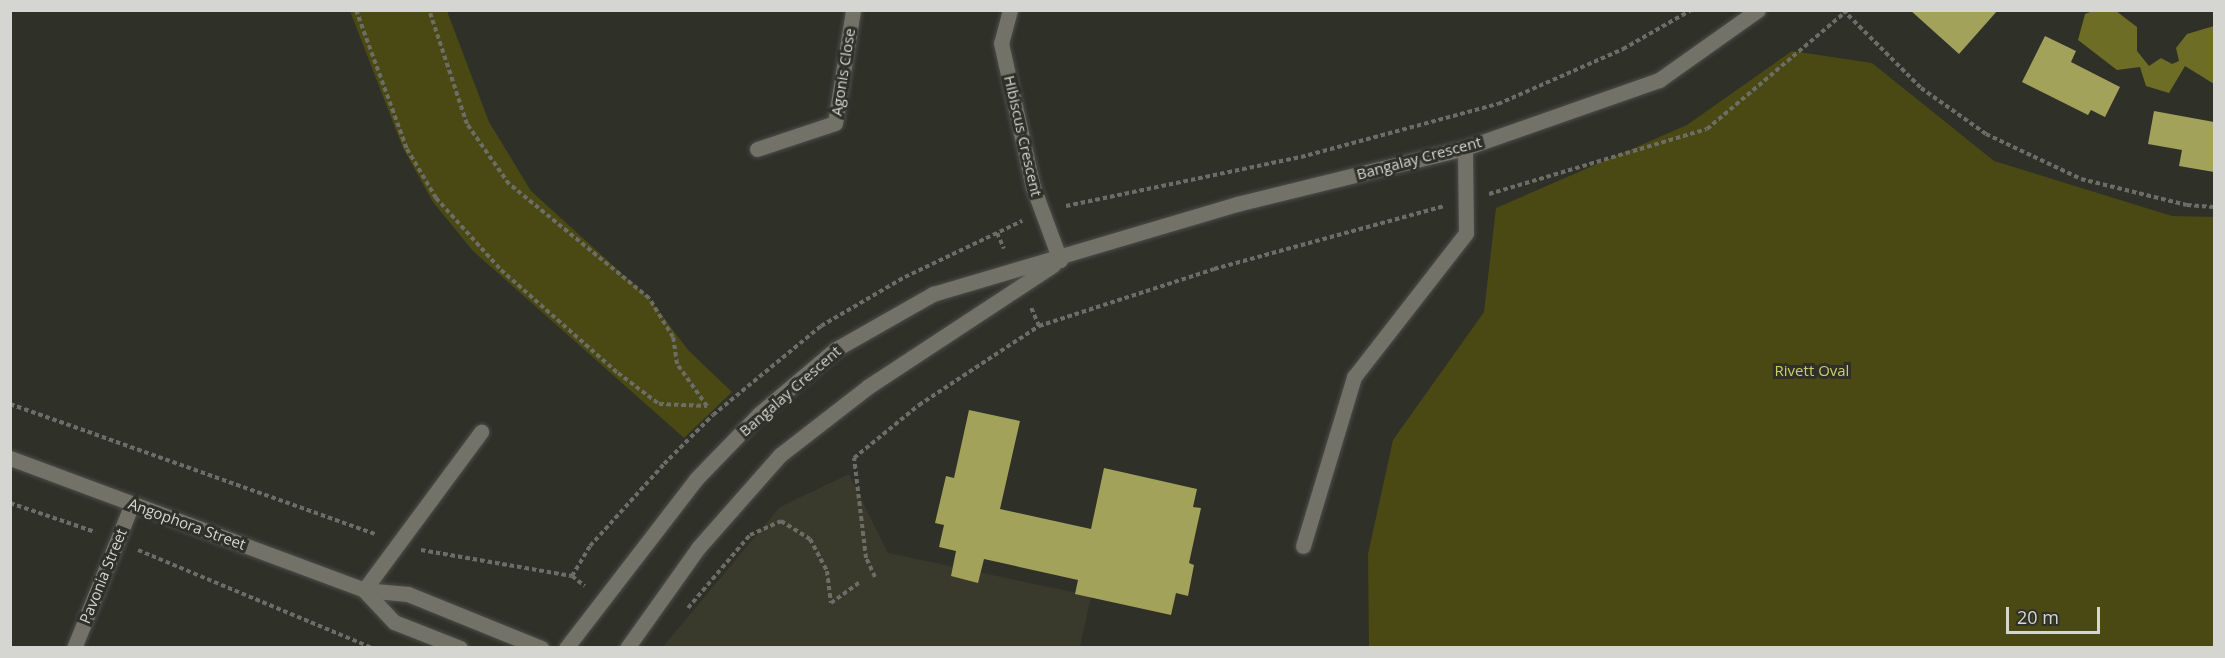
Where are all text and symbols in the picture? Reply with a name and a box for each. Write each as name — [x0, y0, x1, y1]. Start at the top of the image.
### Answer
street label: Agonis Close — [827, 27, 859, 117]
street label: Hibiscus Crescent — [1000, 74, 1046, 198]
street label: Bangalay Crescent — [1355, 133, 1483, 183]
street label: Bangalay Crescent — [736, 342, 844, 440]
park label: Rivett Oval — [1775, 362, 1849, 380]
street label: Angophora Street — [126, 494, 248, 554]
street label: Pavonia Street — [76, 526, 130, 626]
scale bar — [2009, 595, 2104, 633]
text: 20 m — [2017, 605, 2059, 629]

